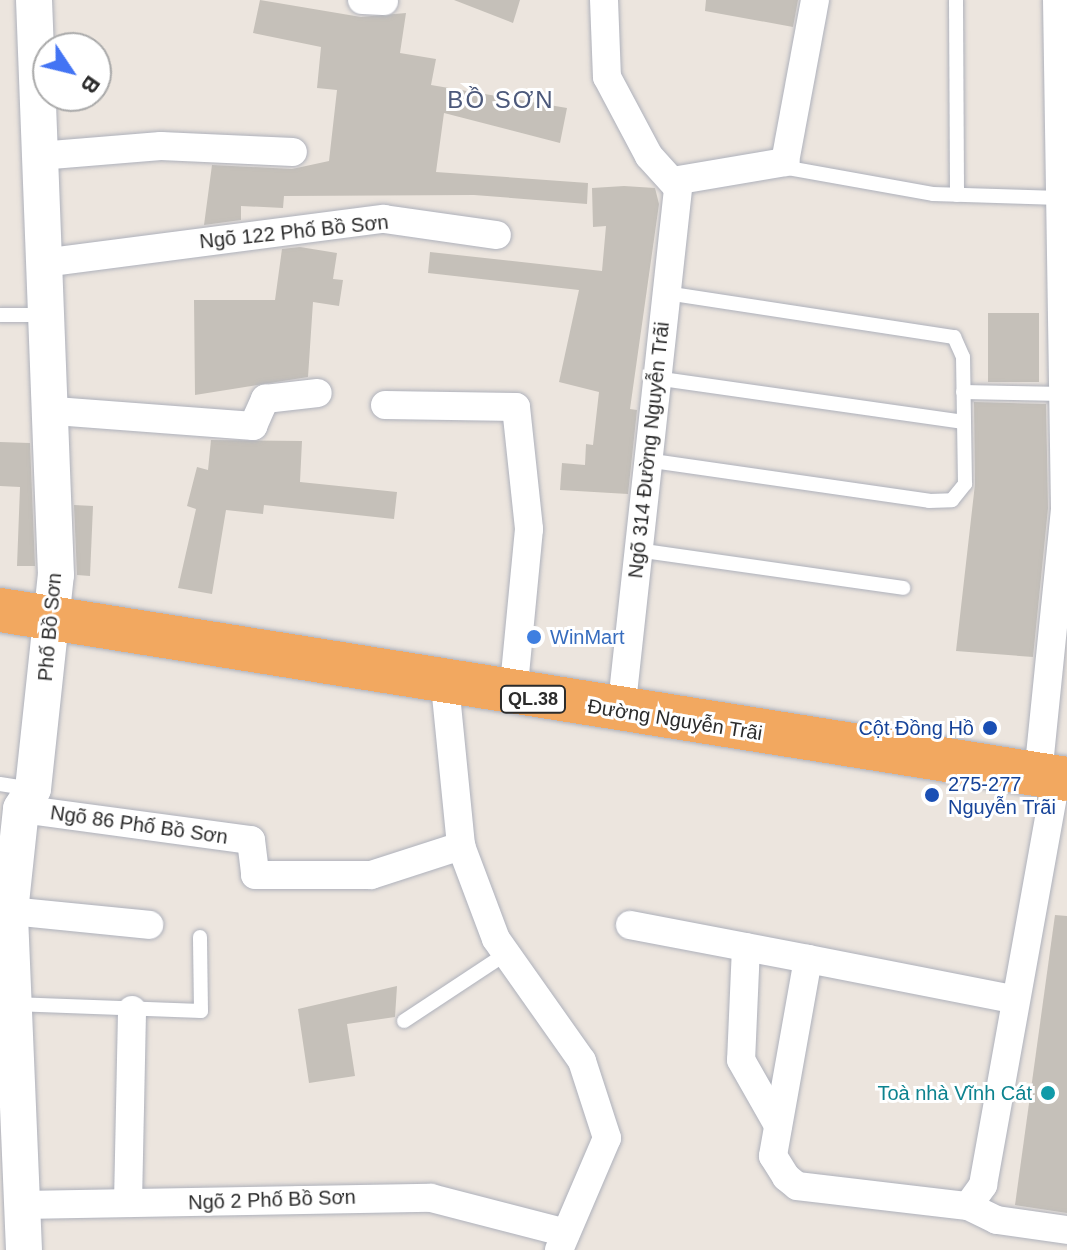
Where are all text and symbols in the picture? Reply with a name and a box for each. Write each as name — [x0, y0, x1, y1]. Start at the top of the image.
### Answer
north arrow — [32, 32, 112, 112]
text: B — [76, 71, 105, 99]
district label: BỒ SƠN — [447, 86, 555, 114]
street label: Ngõ 122 Phố Bồ Sơn — [198, 210, 390, 254]
street label: Ngõ 314 Đường Nguyễn Trãi — [624, 320, 674, 580]
street label: Phố Bồ Sơn — [33, 572, 67, 682]
place label: WinMart — [550, 625, 624, 649]
marker: WinMart — [525, 628, 543, 646]
road number: QL.38 — [499, 685, 567, 713]
street label: Đường Nguyễn Trãi — [586, 694, 764, 746]
place label: Cột Đồng Hồ — [858, 716, 974, 740]
marker: Cột Đồng Hồ — [981, 719, 999, 737]
place label: 275-277 Nguyễn Trãi — [948, 772, 1056, 819]
marker: 275-277 Nguyễn Trãi — [923, 786, 941, 804]
street label: Ngõ 86 Phố Bồ Sơn — [49, 801, 229, 849]
place label: Toà nhà Vĩnh Cát — [877, 1081, 1032, 1105]
marker: Toà nhà Vĩnh Cát — [1039, 1084, 1057, 1102]
street label: Ngõ 2 Phố Bồ Sơn — [188, 1185, 356, 1215]

